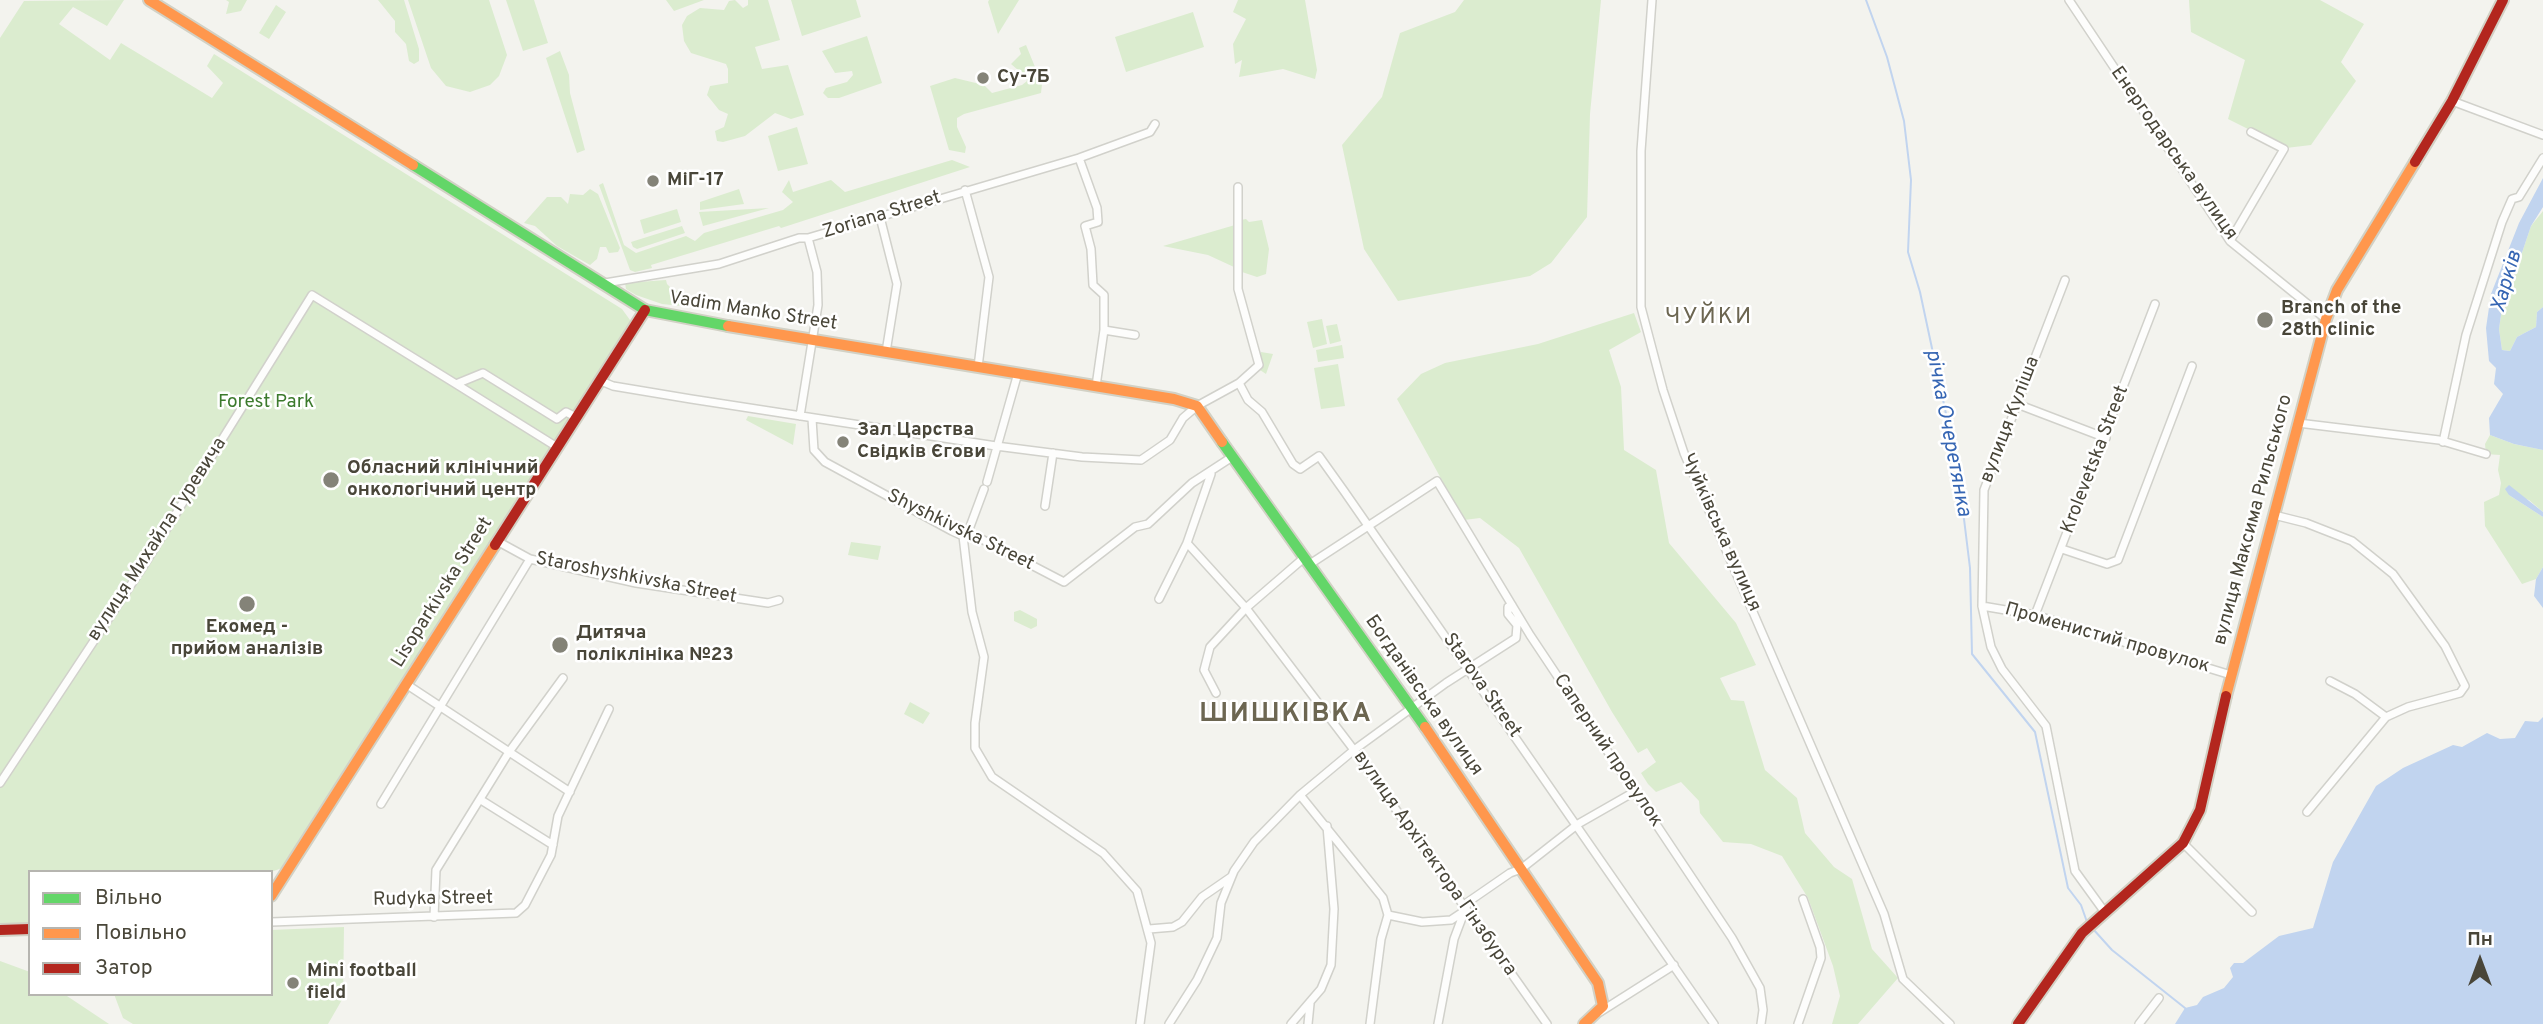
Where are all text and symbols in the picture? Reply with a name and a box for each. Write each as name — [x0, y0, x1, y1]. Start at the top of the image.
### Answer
street label: Енергодарська вулиця — [2104, 63, 2242, 245]
place label: Су-7Б — [997, 67, 1050, 89]
marker: Су-7Б — [975, 70, 991, 86]
place label: МіГ-17 — [667, 170, 724, 192]
marker: МіГ-17 — [645, 173, 661, 189]
street label: Zoriana Street — [820, 187, 944, 245]
water label: Харків — [2487, 248, 2529, 316]
street label: Vadim Manko Street — [667, 287, 839, 337]
place label: Branch of the 28th clinic — [2281, 298, 2401, 342]
district label: ЧУЙКИ — [1665, 304, 1753, 332]
marker: Branch of the 28th clinic — [2255, 310, 2275, 330]
water label: річка Очеретянка — [1918, 347, 1976, 519]
street label: вулиця Куліша — [1976, 354, 2046, 486]
street label: Krolevetska Street — [2057, 383, 2135, 537]
park label: Forest Park — [218, 392, 314, 414]
street label: вулиця Максима Рильського — [2210, 392, 2298, 648]
place label: Зал Царства Свідків Єгови — [857, 420, 986, 464]
street label: вулиця Михайла Гуревича — [84, 434, 232, 646]
marker: Зал Царства Свідків Єгови — [835, 434, 851, 450]
street label: Чуйківська вулиця — [1675, 450, 1765, 616]
place label: Обласний клінічний онкологічний центр — [347, 458, 539, 502]
marker: Обласний клінічний онкологічний центр — [321, 470, 341, 490]
street label: Shyshkivska Street — [883, 485, 1037, 577]
street label: Lisoparkivska Street — [388, 514, 498, 672]
street label: Staroshyshkivska Street — [534, 548, 738, 610]
marker: Екомед - прийом аналізів — [237, 594, 257, 614]
street label: Променистий провулок — [2002, 599, 2212, 679]
street label: Богданівська вулиця — [1359, 611, 1487, 781]
place label: Екомед - прийом аналізів — [171, 617, 323, 661]
place label: Дитяча поліклініка №23 — [576, 623, 734, 667]
street label: Starova Street — [1437, 630, 1525, 742]
marker: Дитяча поліклініка №23 — [550, 635, 570, 655]
street label: Саперний провулок — [1547, 670, 1667, 832]
district label: ШИШКІВКА — [1200, 700, 1372, 732]
street label: вулиця Архітектора Гінзбурга — [1347, 747, 1521, 981]
legend — [28, 870, 273, 996]
text: Вільно — [95, 885, 162, 912]
street label: Rudyka Street — [373, 888, 493, 912]
text: Повільно — [95, 920, 187, 947]
north arrow — [2445, 926, 2515, 996]
text: Пн — [2467, 928, 2493, 952]
text: Затор — [95, 955, 153, 982]
place label: Mini football field — [307, 961, 417, 1005]
marker: Mini football field — [285, 975, 301, 991]

